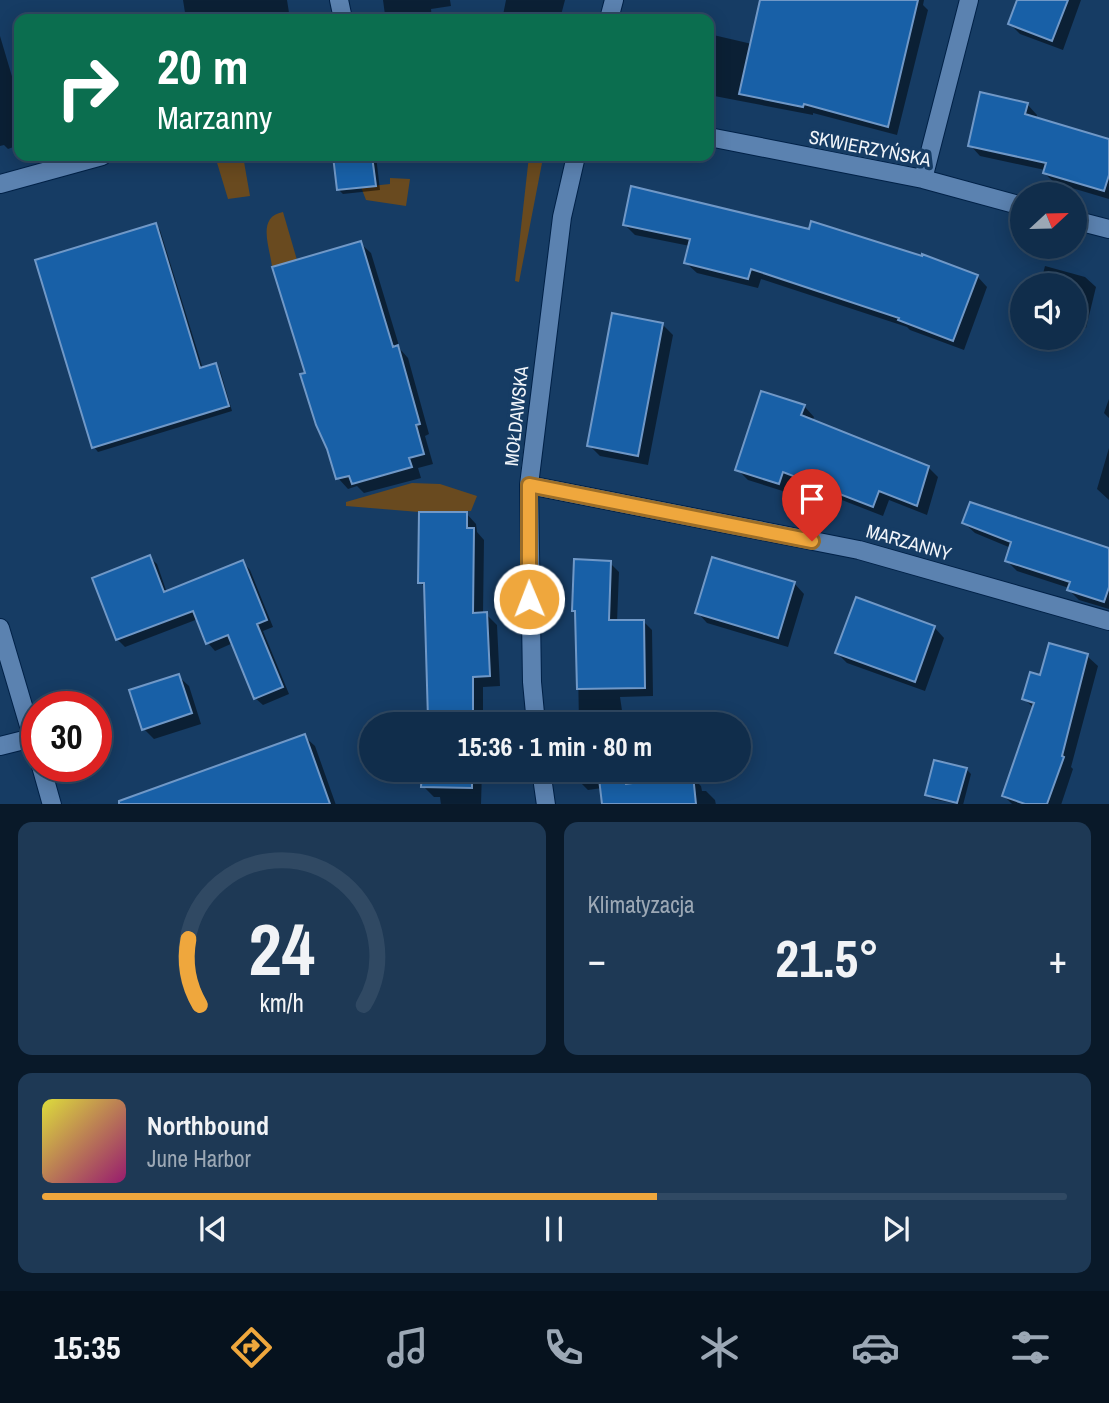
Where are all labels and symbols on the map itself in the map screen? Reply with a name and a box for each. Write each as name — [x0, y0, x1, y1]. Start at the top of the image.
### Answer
street label: SKWIERZYŃSKA — [807, 123, 934, 173]
north arrow — [1010, 182, 1087, 259]
street label: MOŁDAWSKA — [498, 364, 534, 467]
pin — [782, 469, 842, 541]
street label: MARZANNY — [863, 517, 955, 567]
position arrow — [492, 562, 566, 636]
speed limit sign: 30 — [21, 691, 112, 782]

